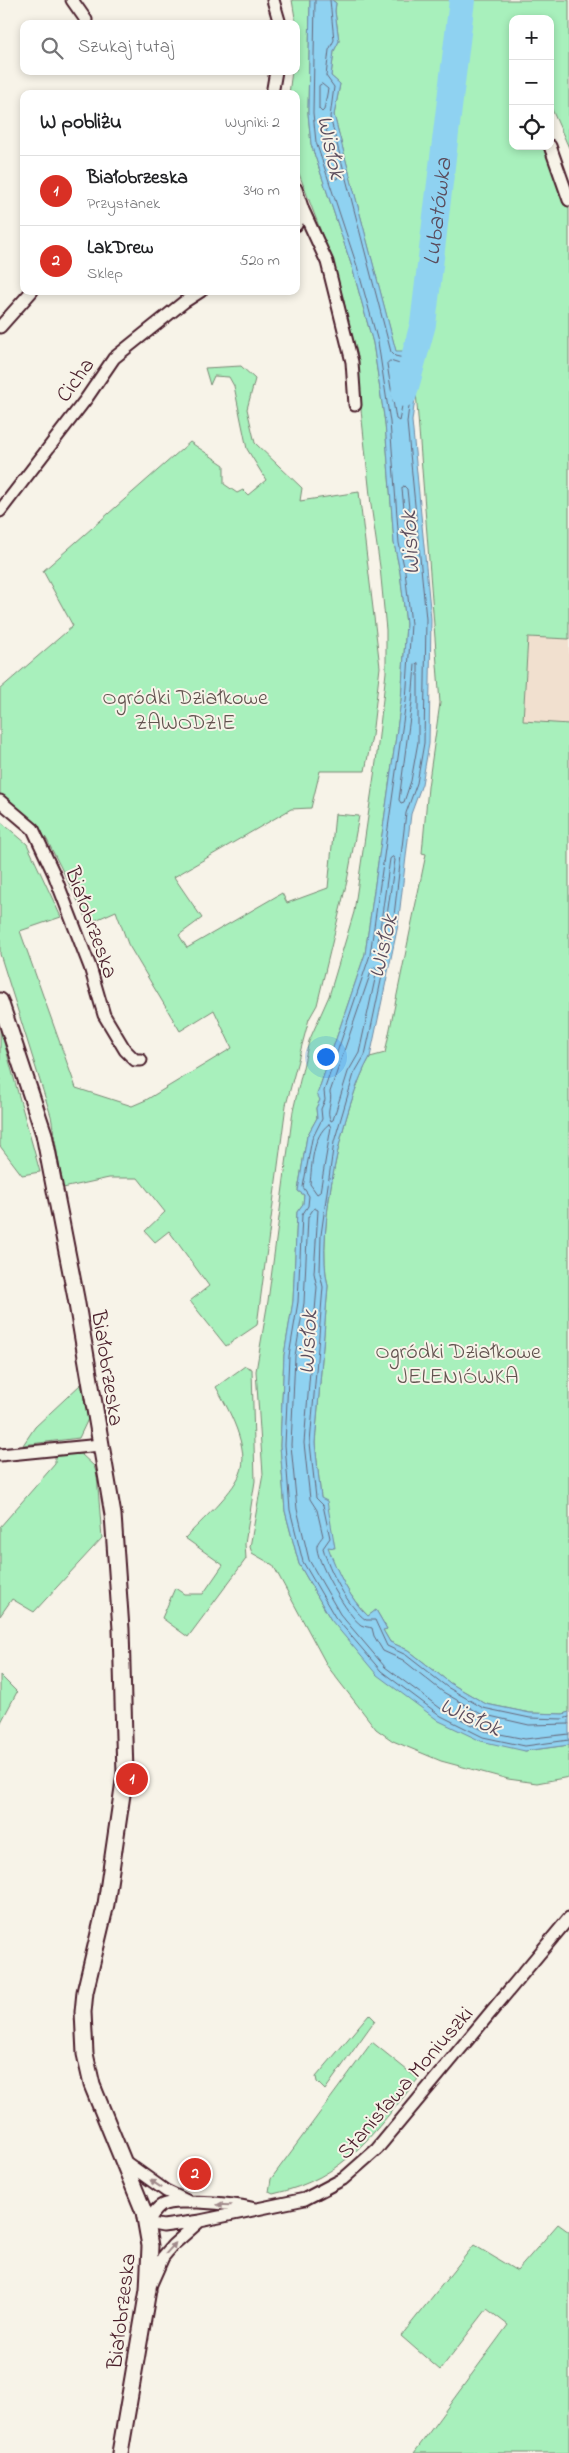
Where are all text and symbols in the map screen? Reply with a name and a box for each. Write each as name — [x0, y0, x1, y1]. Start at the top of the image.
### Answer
map controls — [509, 15, 554, 150]
button: + — [509, 15, 554, 60]
search box — [20, 20, 300, 75]
icon: search — [38, 34, 66, 62]
text: Szukaj tutaj — [78, 34, 174, 61]
button: − — [509, 60, 554, 105]
button: locate — [509, 105, 554, 150]
text: W pobliżu — [40, 108, 122, 138]
text: Wyniki: 2 — [225, 111, 280, 135]
water label: Wisłok — [306, 113, 354, 184]
water label: Lubatówka — [415, 155, 463, 267]
text: Białobrzeska — [87, 165, 188, 192]
text: 1 — [53, 179, 59, 203]
text: 340 m — [243, 179, 280, 203]
text: Przystanek — [87, 192, 160, 216]
text: LakDrew — [87, 235, 153, 262]
text: 2 — [52, 249, 60, 273]
text: 520 m — [240, 249, 280, 273]
text: Sklep — [87, 262, 123, 286]
street label: Cicha — [49, 352, 104, 410]
water label: Wisłok — [392, 508, 431, 576]
park label: Ogródki Działkowe ZAWODZIE — [102, 683, 268, 740]
street label: Białobrzeska — [55, 862, 125, 983]
water label: Wisłok — [360, 910, 409, 982]
your location — [313, 1044, 339, 1070]
street label: Białobrzeska — [81, 1307, 131, 1429]
water label: Wisłok — [290, 1308, 329, 1375]
park label: Ogródki Działkowe JELENIÓWKA — [375, 1337, 541, 1394]
water label: Wisłok — [434, 1689, 508, 1748]
pin: 1 — [116, 1760, 148, 1798]
street label: Stanisława Moniuszki — [330, 2000, 482, 2168]
pin: 2 — [179, 2155, 211, 2193]
one-way arrow — [149, 2179, 163, 2189]
one-way arrow — [216, 2201, 232, 2209]
one-way arrow — [165, 2242, 177, 2254]
street label: Białobrzeska — [100, 2252, 146, 2372]

